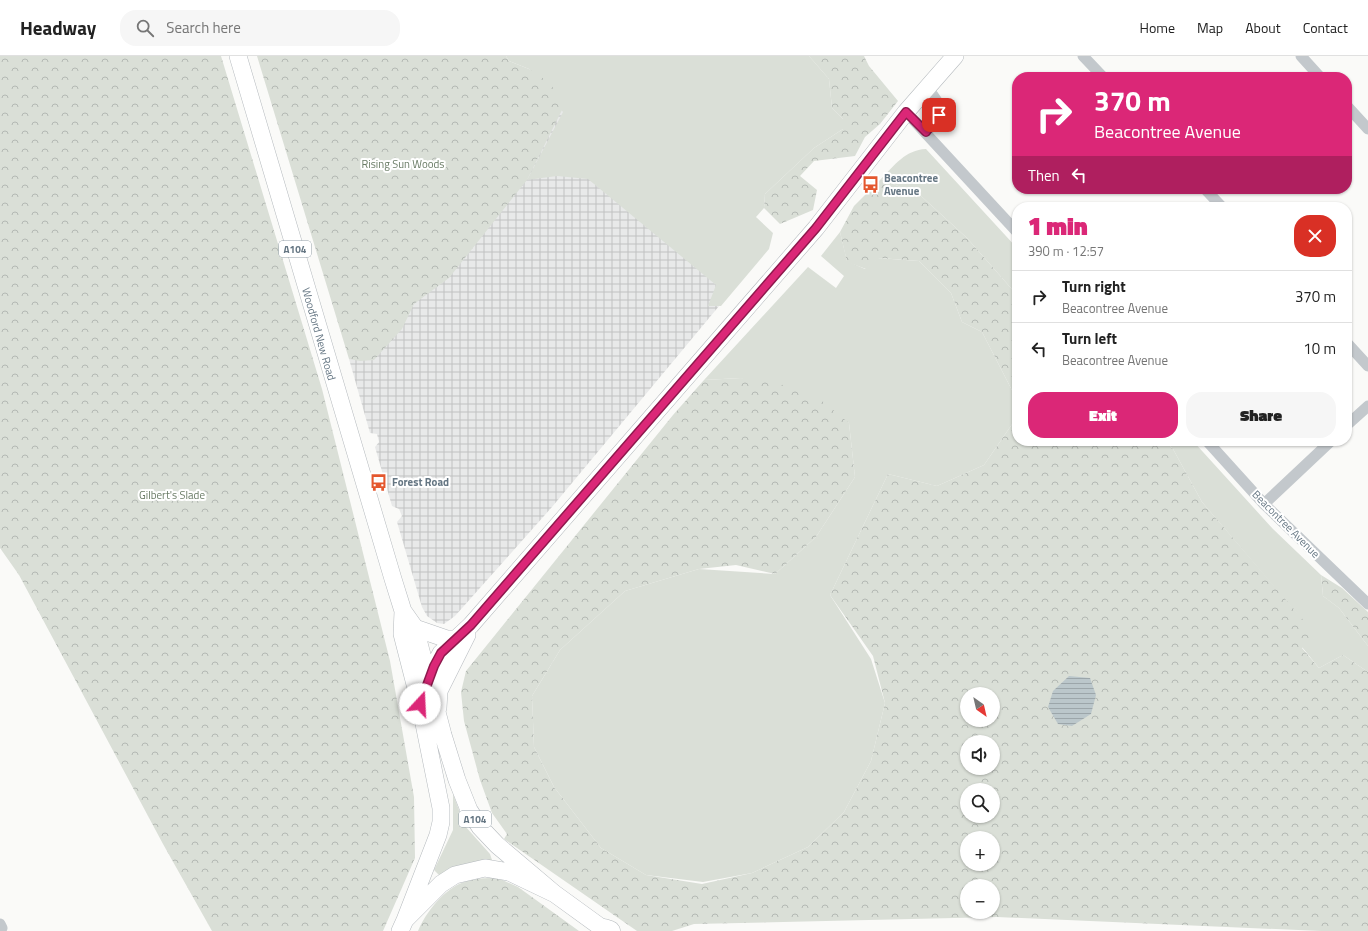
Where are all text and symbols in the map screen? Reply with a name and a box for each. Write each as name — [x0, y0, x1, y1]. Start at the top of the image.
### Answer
search box — [120, 10, 400, 46]
text: Headway — [20, 13, 96, 42]
text: Search here — [166, 16, 241, 39]
icon: search — [134, 17, 156, 39]
text: Home — [1140, 17, 1175, 38]
text: Map — [1197, 17, 1223, 38]
text: About — [1245, 17, 1281, 38]
text: Contact — [1303, 17, 1348, 38]
text: 370 m — [1094, 79, 1171, 122]
icon: right — [1028, 88, 1080, 140]
pin — [922, 98, 956, 132]
icon: arrive — [928, 104, 950, 126]
text: Beacontree Avenue — [1094, 118, 1241, 145]
park label: Rising Sun Woods — [362, 156, 444, 172]
text: Then — [1028, 164, 1060, 187]
icon: left — [1068, 164, 1090, 186]
place label: Beacontree Avenue — [884, 170, 938, 199]
bus stop icon: Beacontree Avenue — [861, 174, 881, 194]
text: 1 min — [1028, 208, 1088, 244]
button: close — [1294, 215, 1336, 257]
road number: A104 — [279, 241, 311, 257]
text: 390 m · 12:57 — [1028, 241, 1104, 261]
text: Turn right — [1062, 275, 1126, 298]
text: 370 m — [1295, 285, 1336, 308]
street label: Woodford New Road — [298, 286, 340, 382]
icon: right — [1028, 286, 1050, 308]
text: Beacontree Avenue — [1062, 298, 1168, 318]
text: Turn left — [1062, 327, 1117, 350]
text: 10 m — [1303, 337, 1336, 360]
icon: left — [1028, 338, 1050, 360]
text: Beacontree Avenue — [1062, 350, 1168, 370]
button: Exit — [1028, 392, 1178, 438]
button: Share — [1186, 392, 1336, 438]
bus stop icon: Forest Road — [369, 472, 389, 492]
place label: Forest Road — [392, 474, 449, 490]
park label: Gilbert's Slade — [139, 487, 205, 503]
street label: Beacontree Avenue — [1249, 487, 1324, 562]
position arrow — [399, 683, 441, 725]
north arrow — [960, 687, 1000, 727]
map controls — [960, 687, 1000, 919]
button: sound — [960, 735, 1000, 775]
button: search — [960, 783, 1000, 823]
road number: A104 — [459, 811, 491, 827]
button: + — [960, 831, 1000, 871]
button: − — [960, 879, 1000, 919]

